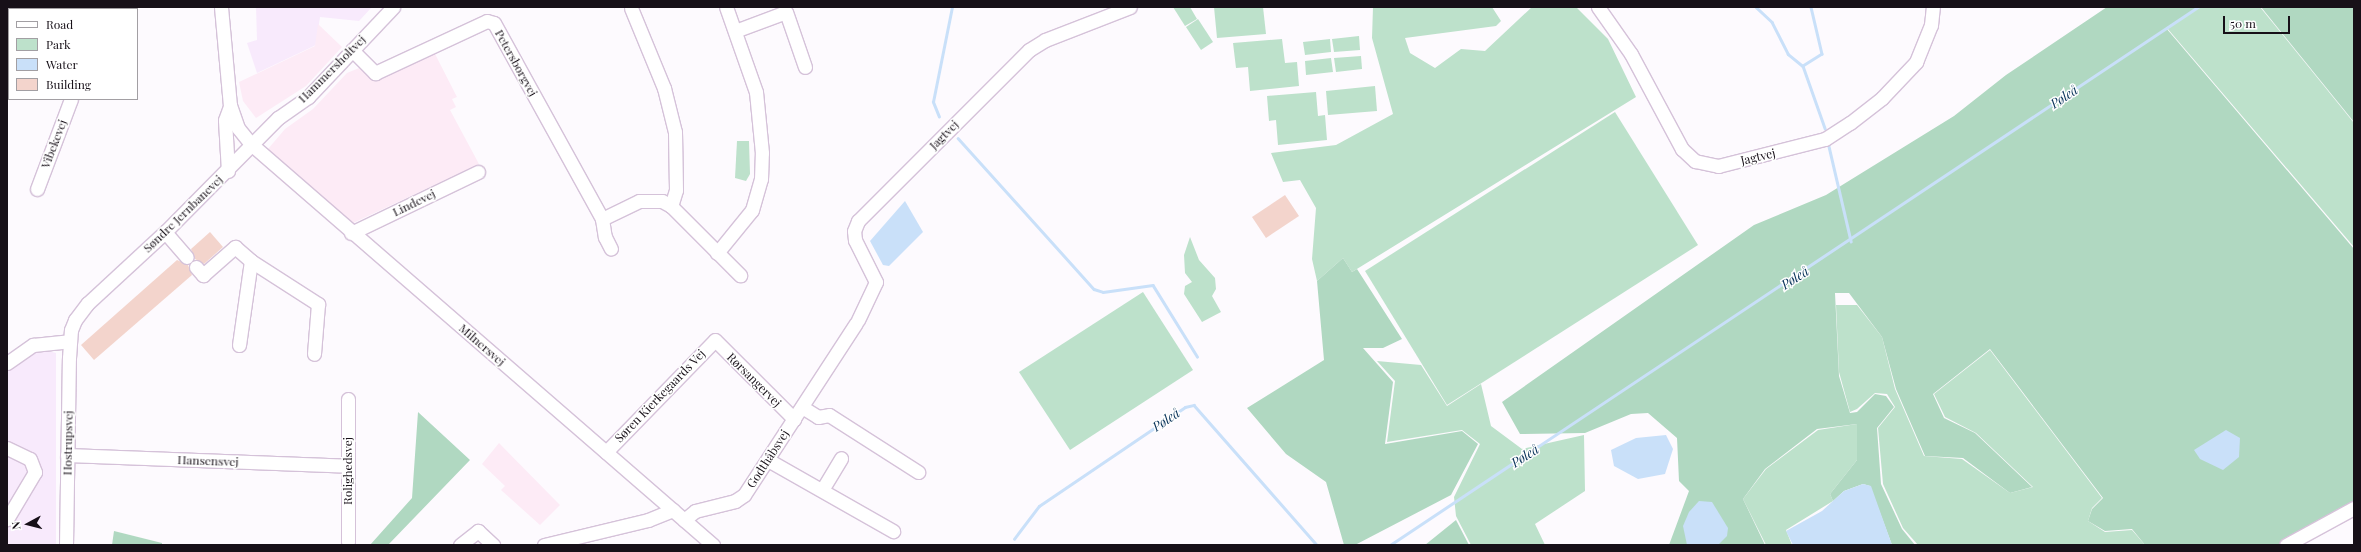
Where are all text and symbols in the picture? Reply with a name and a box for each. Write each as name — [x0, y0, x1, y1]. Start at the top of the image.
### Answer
legend — [8, 8, 138, 100]
scale bar — [2225, 8, 2292, 34]
text: 50 m — [2230, 15, 2256, 31]
text: Road — [46, 16, 73, 32]
street label: Petersborgvej — [492, 27, 540, 99]
street label: Hammersholtvej — [295, 32, 369, 106]
text: Park — [46, 36, 71, 52]
text: Water — [46, 56, 78, 72]
text: Building — [46, 76, 91, 92]
water label: Pøleå — [2047, 82, 2081, 112]
street label: Jagtvej — [926, 117, 962, 153]
street label: Vibekevej — [38, 118, 70, 170]
street label: Jagtvej — [1739, 146, 1777, 168]
street label: Søndre Jernbanevej — [140, 172, 226, 256]
street label: Lindevej — [390, 186, 438, 220]
water label: Pøleå — [1778, 263, 1812, 293]
street label: Milnersvej — [456, 321, 508, 369]
street label: Søren Kierkegaards Vej — [612, 346, 708, 446]
street label: Rørsangervej — [724, 350, 784, 410]
water label: Pøleå — [1149, 405, 1183, 435]
street label: Hostrupsvej — [60, 411, 76, 475]
street label: Godthåbsvej — [744, 427, 792, 491]
street label: Rolighedsvej — [341, 437, 355, 505]
water label: Pøleå — [1508, 441, 1542, 471]
street label: Hansensvej — [177, 453, 239, 469]
north arrow — [8, 504, 48, 544]
text: N — [8, 521, 24, 530]

